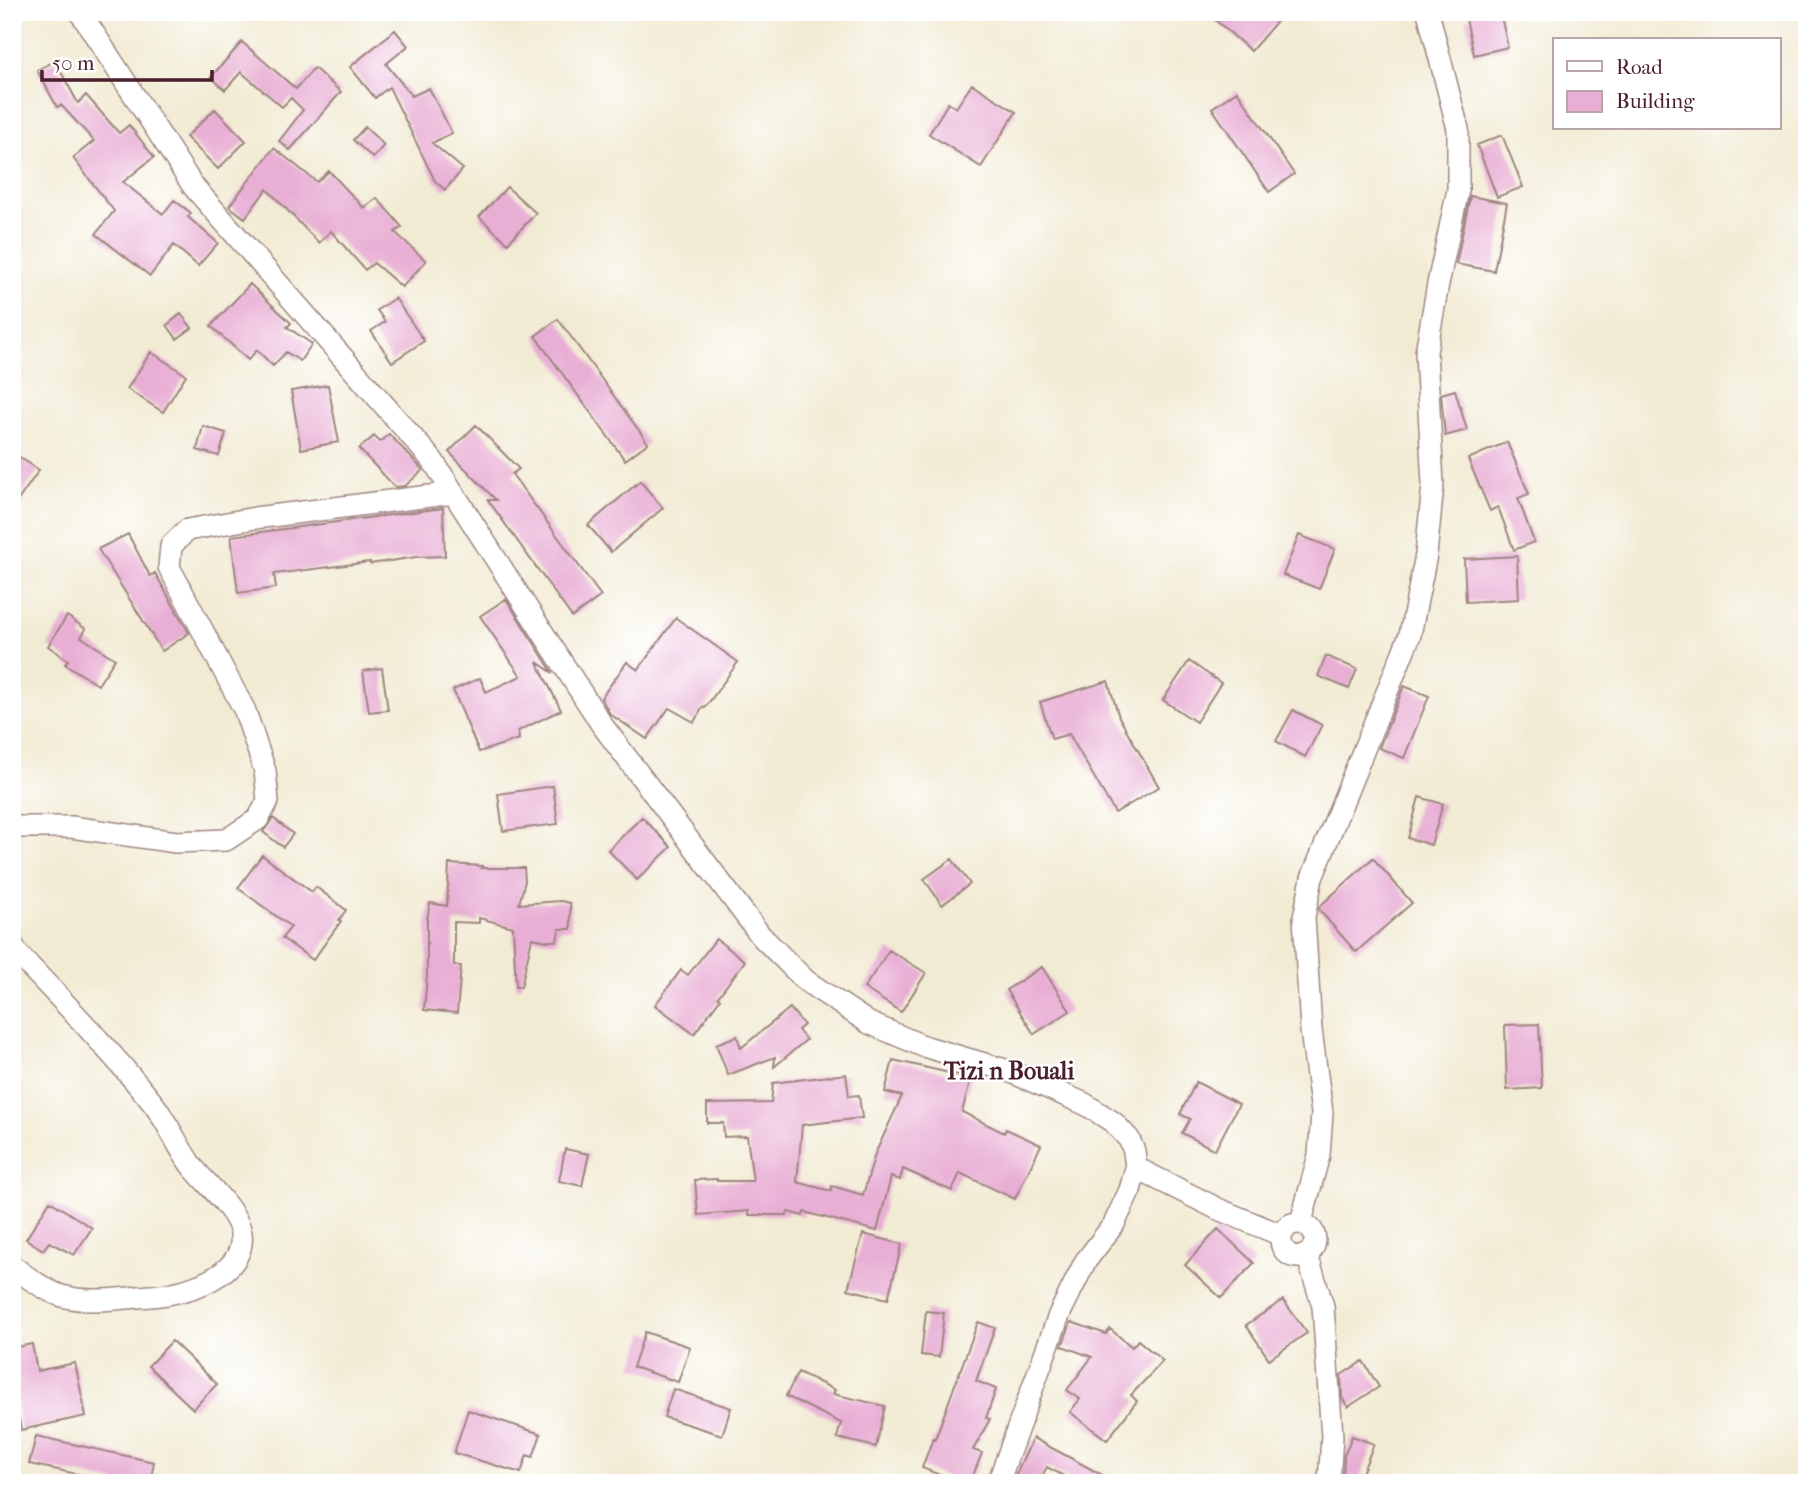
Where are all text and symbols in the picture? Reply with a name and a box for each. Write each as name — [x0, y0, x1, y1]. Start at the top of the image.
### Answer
scale bar — [42, 38, 212, 82]
legend — [1553, 38, 1780, 130]
text: 50 m — [52, 51, 95, 75]
text: Road — [1616, 55, 1663, 79]
text: Building — [1616, 89, 1695, 113]
district label: Tizi n Bouali — [943, 1057, 1075, 1085]

